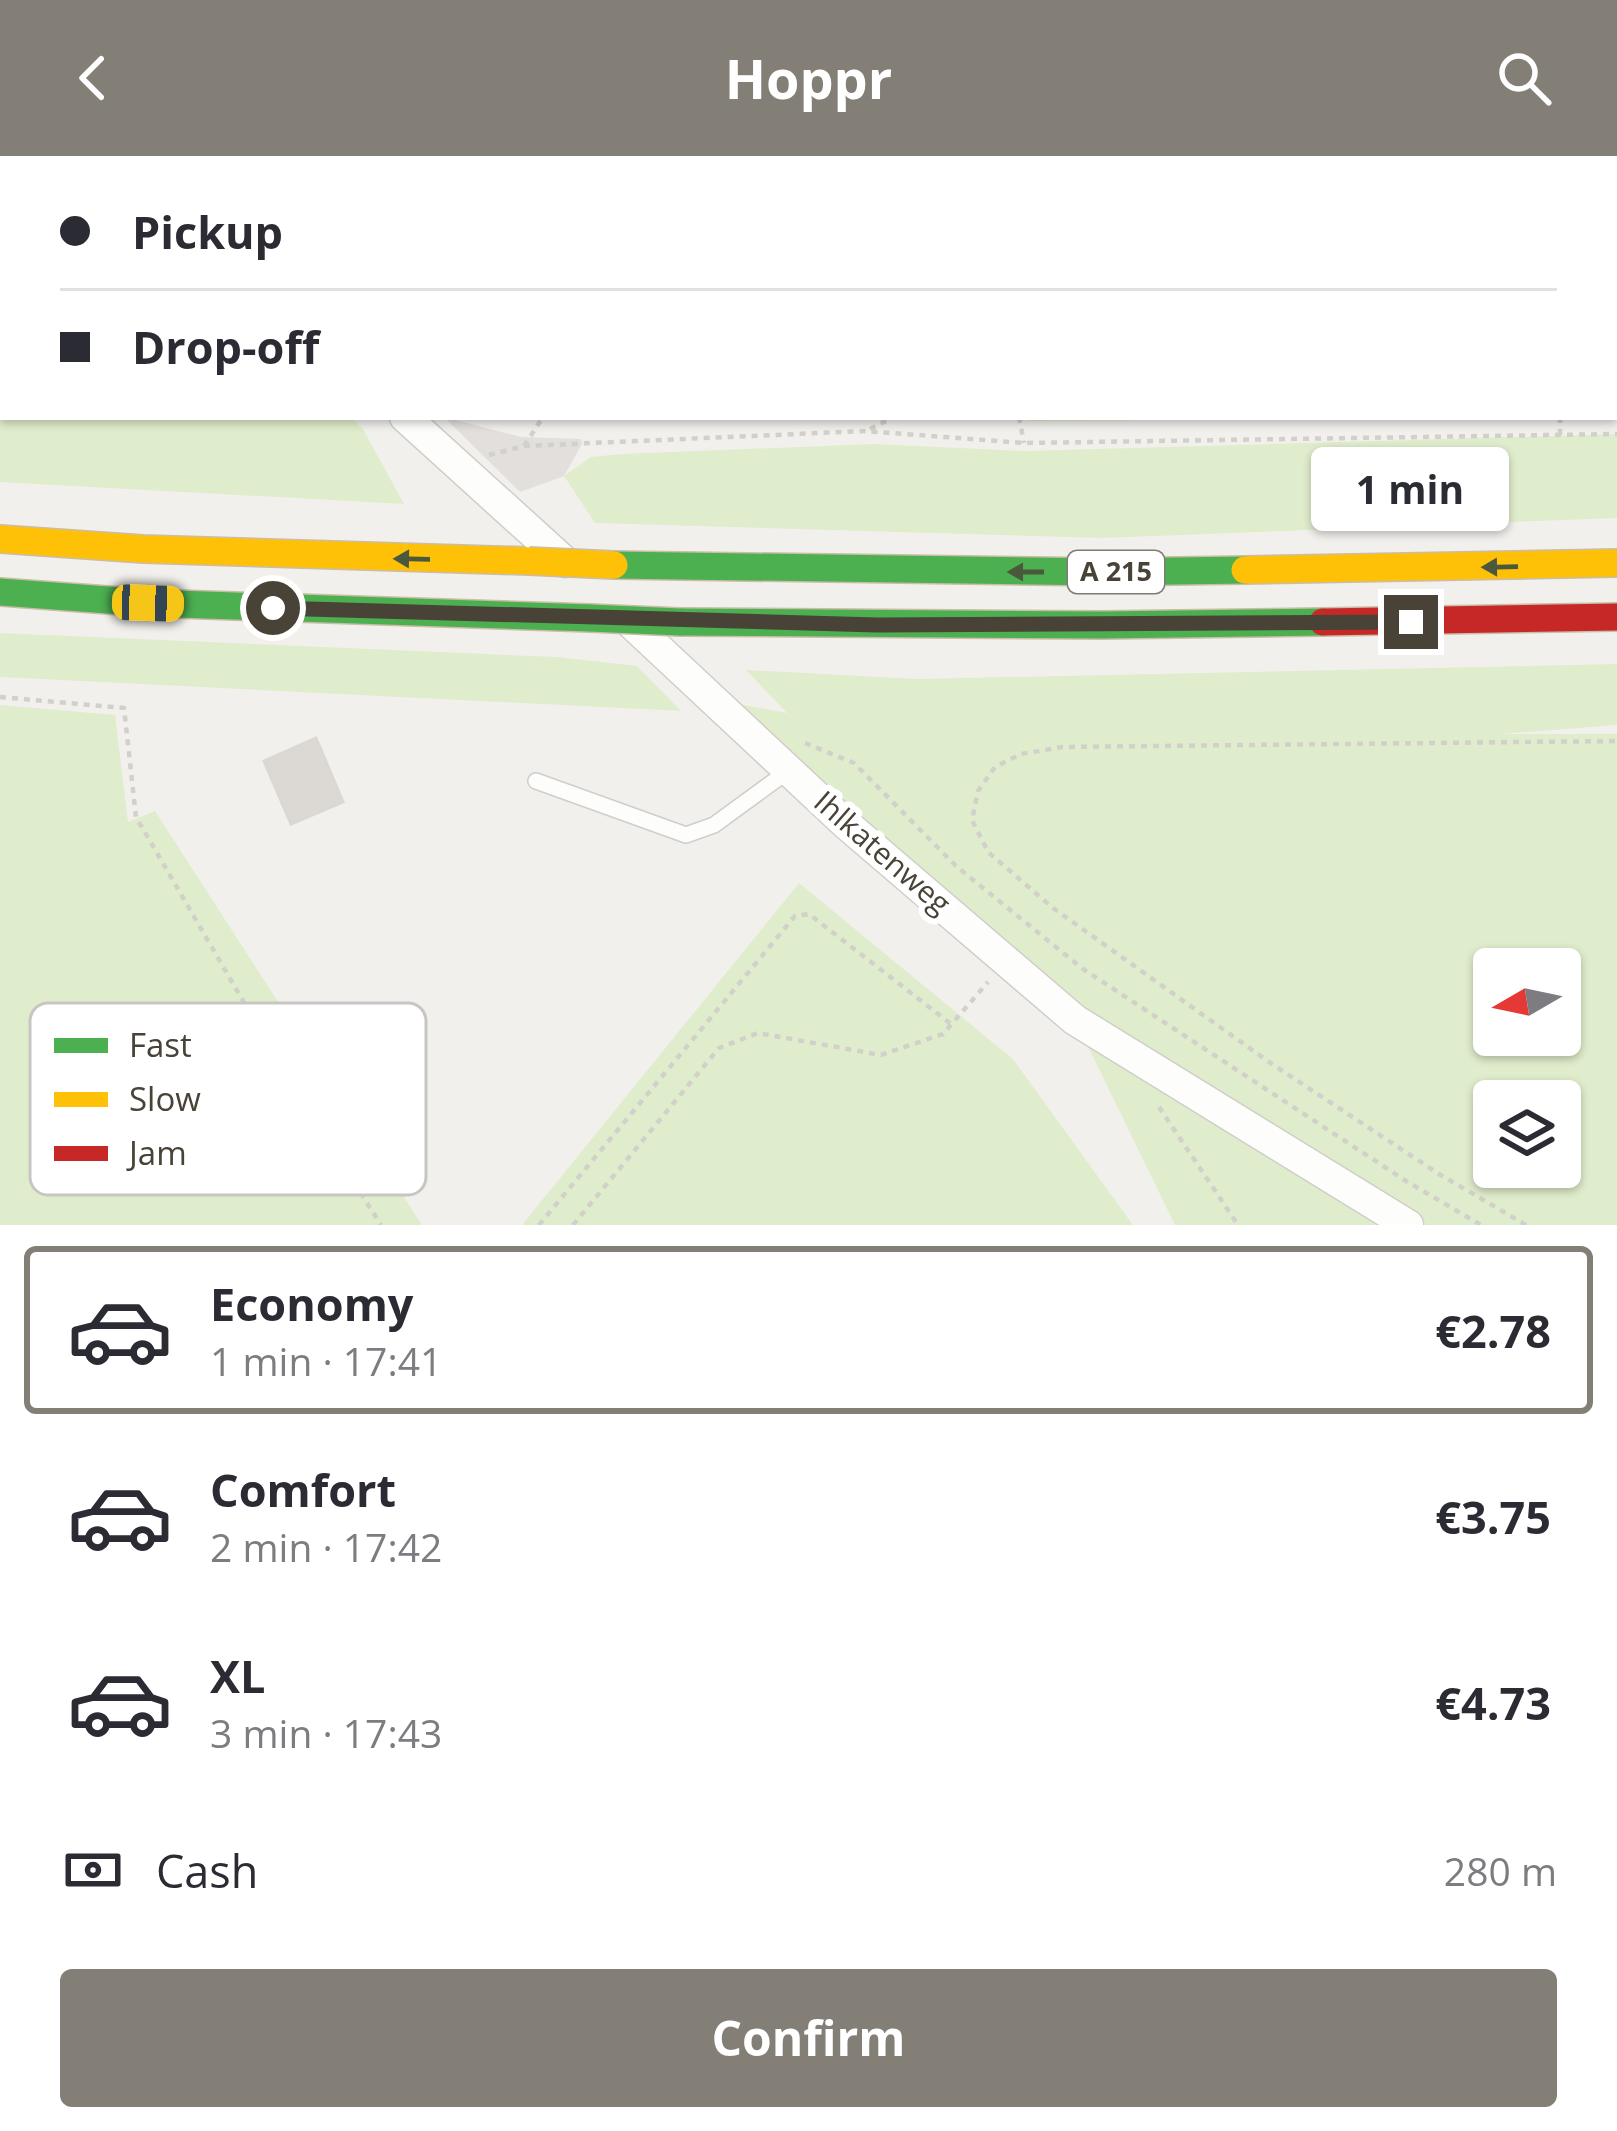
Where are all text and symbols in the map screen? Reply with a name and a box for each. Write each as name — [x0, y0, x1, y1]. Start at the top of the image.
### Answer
text: Hoppr — [725, 41, 892, 115]
icon: back — [60, 45, 126, 111]
icon: search — [1491, 45, 1557, 111]
text: Pickup — [132, 201, 283, 262]
text: Drop-off — [132, 316, 319, 377]
callout: 1 min — [1312, 448, 1510, 532]
text: 1 min — [1356, 462, 1464, 515]
one-way arrow — [392, 549, 430, 569]
road number: A 215 — [1068, 551, 1164, 593]
one-way arrow — [1480, 557, 1518, 576]
one-way arrow — [1006, 562, 1044, 582]
route start — [246, 581, 300, 635]
car — [111, 584, 185, 622]
route end — [1384, 595, 1438, 649]
street label: Ihlkatenweg — [806, 781, 960, 923]
north arrow — [1473, 948, 1581, 1056]
map controls — [1473, 948, 1581, 1188]
legend — [30, 1003, 426, 1195]
text: Fast — [129, 1022, 192, 1067]
text: Slow — [129, 1076, 201, 1121]
button: layers — [1473, 1080, 1581, 1188]
text: Jam — [126, 1130, 187, 1175]
text: Economy — [210, 1273, 413, 1334]
icon: car — [66, 1276, 174, 1384]
text: €2.78 — [1435, 1300, 1551, 1361]
text: 1 min · 17:41 — [210, 1334, 442, 1387]
text: Comfort — [210, 1459, 396, 1520]
icon: car — [66, 1462, 174, 1570]
text: €3.75 — [1435, 1486, 1551, 1547]
text: 2 min · 17:42 — [210, 1520, 442, 1573]
text: XL — [210, 1645, 265, 1706]
icon: car — [66, 1648, 174, 1756]
text: €4.73 — [1435, 1672, 1551, 1733]
text: 3 min · 17:43 — [210, 1706, 442, 1759]
icon: cash — [60, 1837, 126, 1903]
text: Cash — [156, 1840, 258, 1901]
text: 280 m — [1444, 1844, 1557, 1897]
button: Confirm — [60, 1969, 1557, 2107]

